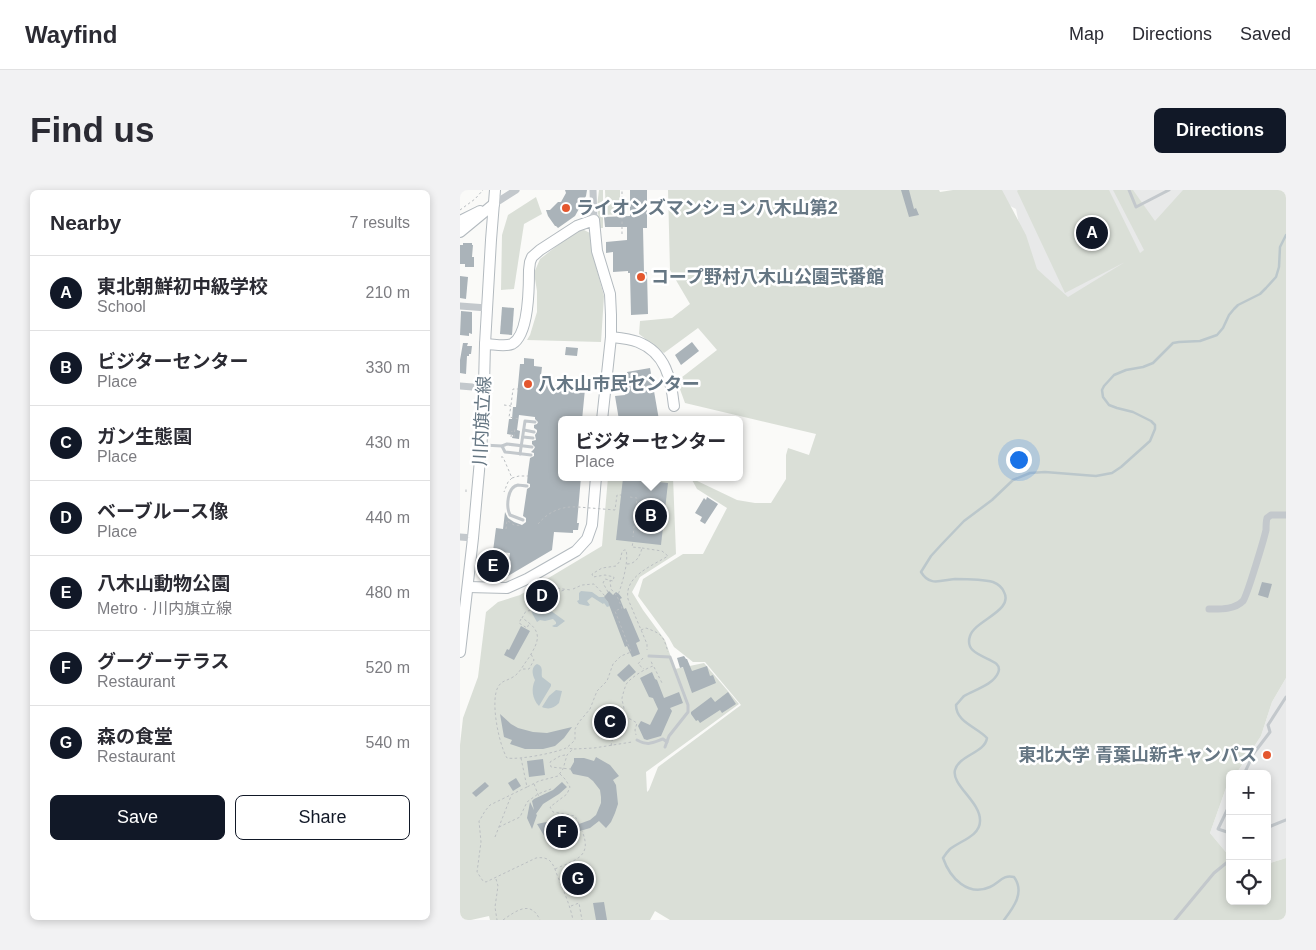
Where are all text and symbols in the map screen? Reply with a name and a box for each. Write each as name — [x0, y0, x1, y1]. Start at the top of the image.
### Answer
text: Wayfind — [25, 21, 117, 48]
text: Map — [1069, 24, 1104, 44]
text: Directions — [1132, 24, 1212, 44]
text: Saved — [1240, 24, 1291, 44]
button: Directions — [1154, 108, 1286, 153]
text: Find us — [30, 110, 154, 149]
place label: ライオンズマンション八木山第2 — [576, 198, 838, 218]
marker: ライオンズマンション八木山第2 — [560, 202, 572, 214]
text: Nearby — [50, 211, 121, 234]
text: 7 results — [350, 214, 410, 231]
pin: A — [1076, 214, 1108, 252]
place label: コープ野村八木山公園弐番館 — [651, 267, 884, 287]
marker: コープ野村八木山公園弐番館 — [635, 271, 647, 283]
text: 東北朝鮮初中級学校 — [97, 276, 268, 297]
text: A — [60, 284, 72, 301]
text: 210 m — [366, 284, 410, 301]
text: School — [97, 298, 146, 315]
text: ビジターセンター — [97, 351, 249, 372]
text: B — [60, 359, 72, 376]
text: 330 m — [366, 359, 410, 376]
text: Place — [97, 373, 137, 390]
place label: 八木山市民センター — [538, 374, 700, 394]
street label: 川内旗立線 — [470, 376, 494, 466]
marker: 八木山市民センター — [522, 378, 534, 390]
popup — [558, 416, 743, 481]
text: ガン生態園 — [97, 426, 192, 447]
text: ビジターセンター — [575, 431, 726, 452]
text: C — [60, 434, 72, 451]
text: 430 m — [366, 434, 410, 451]
your location — [1006, 447, 1032, 473]
text: Place — [97, 448, 137, 465]
text: Place — [575, 453, 615, 470]
pin: B — [635, 497, 667, 535]
text: ベーブルース像 — [97, 501, 228, 522]
text: D — [60, 509, 72, 526]
text: 440 m — [366, 509, 410, 526]
text: Place — [97, 523, 137, 540]
pin: E — [477, 547, 509, 585]
text: 八木山動物公園 — [97, 573, 230, 594]
pin: D — [526, 577, 558, 615]
text: E — [61, 584, 71, 601]
text: 480 m — [366, 584, 410, 601]
text: Metro · 川内旗立線 — [97, 600, 232, 617]
text: グーグーテラス — [97, 651, 230, 672]
text: F — [61, 659, 71, 676]
text: 520 m — [366, 659, 410, 676]
text: Restaurant — [97, 673, 175, 690]
pin: C — [594, 703, 626, 741]
text: 森の食堂 — [97, 726, 173, 747]
text: G — [60, 734, 72, 751]
text: 540 m — [366, 734, 410, 751]
place label: 東北大学 青葉山新キャンパス — [1018, 745, 1257, 765]
text: Restaurant — [97, 748, 175, 765]
marker: 東北大学 青葉山新キャンパス — [1261, 749, 1273, 761]
map controls — [1226, 770, 1271, 905]
button: + — [1226, 770, 1271, 815]
button: Save — [50, 795, 225, 840]
button: Share — [235, 795, 410, 840]
pin: F — [546, 813, 578, 851]
button: − — [1226, 815, 1271, 860]
pin: G — [562, 860, 594, 898]
button: locate — [1226, 860, 1271, 905]

